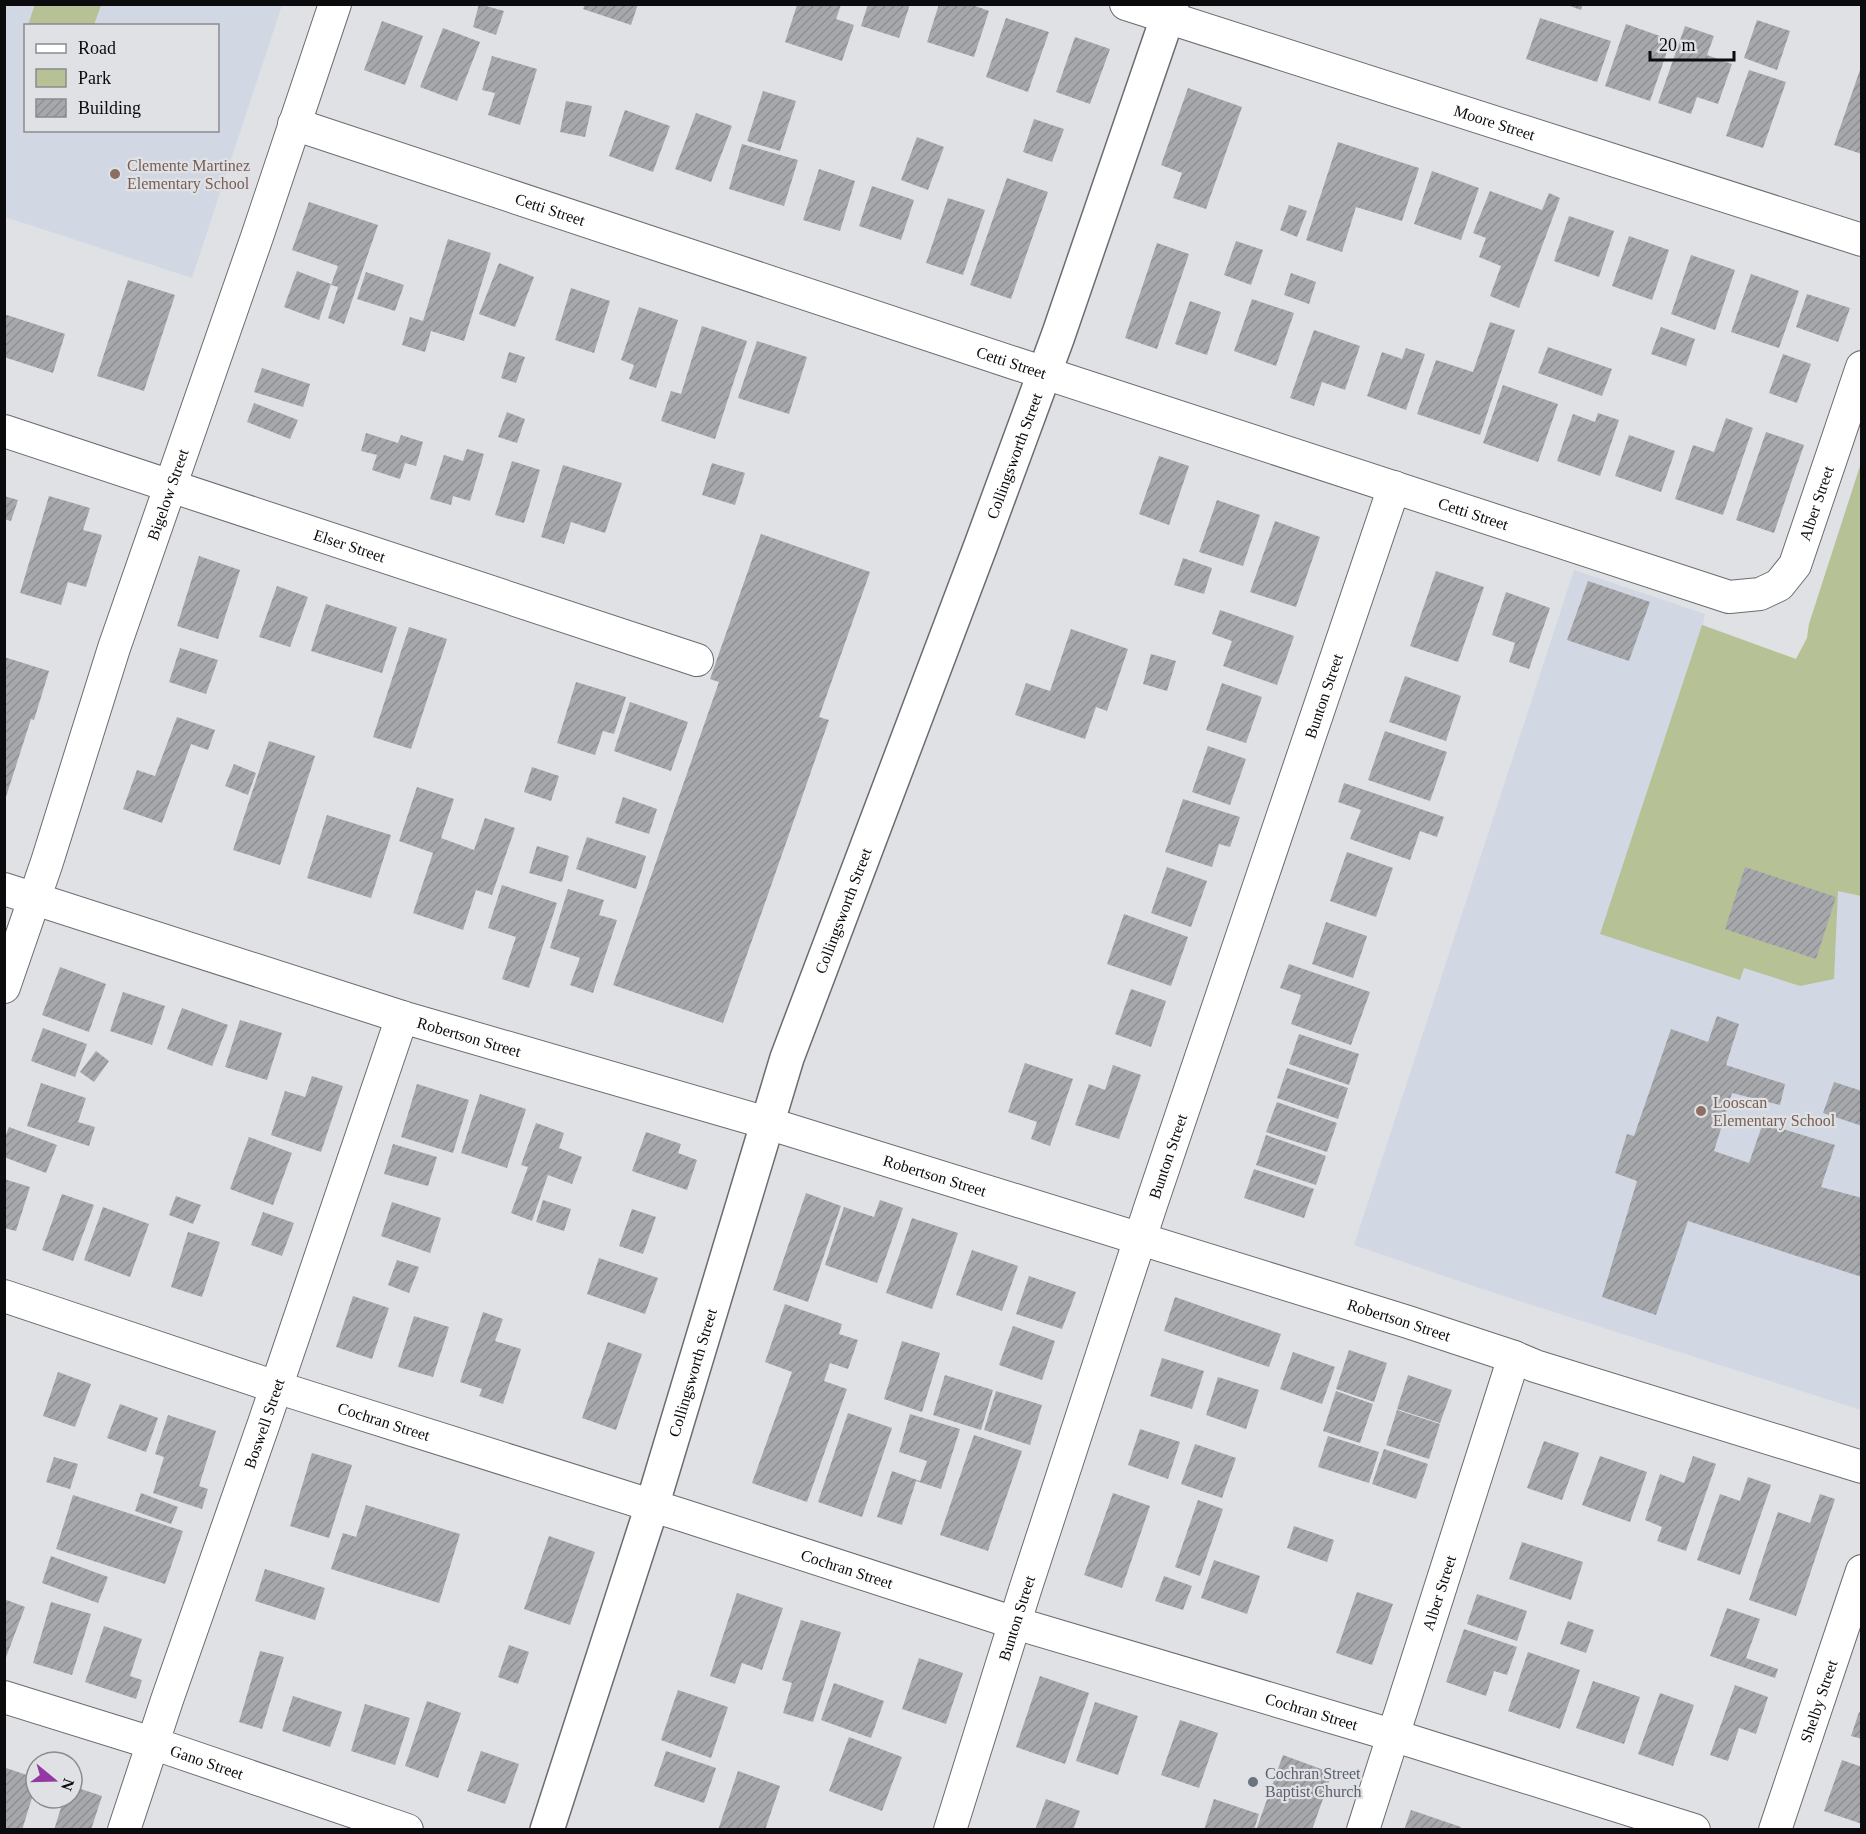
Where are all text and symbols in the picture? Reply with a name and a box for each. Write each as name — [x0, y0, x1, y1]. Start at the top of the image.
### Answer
legend — [24, 24, 219, 132]
scale bar — [1650, 24, 1734, 62]
text: 20 m — [1659, 35, 1696, 55]
text: Road — [78, 38, 116, 58]
text: Park — [78, 68, 111, 88]
text: Building — [78, 98, 141, 118]
street label: Moore Street — [1452, 102, 1537, 144]
place label: Clemente Martinez Elementary School — [127, 157, 250, 193]
marker: Clemente Martinez Elementary School — [108, 167, 122, 181]
street label: Cetti Street — [513, 190, 588, 229]
street label: Cetti Street — [974, 343, 1049, 382]
street label: Collingsworth Street — [983, 390, 1045, 521]
street label: Bigelow Street — [144, 446, 192, 543]
street label: Alber Street — [1796, 463, 1837, 543]
street label: Cetti Street — [1436, 494, 1511, 533]
street label: Elser Street — [312, 526, 388, 566]
street label: Bunton Street — [1302, 651, 1346, 741]
street label: Collingsworth Street — [812, 845, 875, 976]
street label: Robertson Street — [415, 1014, 523, 1060]
place label: Looscan Elementary School — [1713, 1094, 1836, 1130]
marker: Looscan Elementary School — [1694, 1104, 1708, 1118]
street label: Bunton Street — [1146, 1111, 1190, 1201]
street label: Robertson Street — [881, 1152, 989, 1200]
street label: Robertson Street — [1345, 1296, 1453, 1345]
street label: Collingsworth Street — [665, 1306, 720, 1439]
street label: Boswell Street — [241, 1376, 288, 1471]
street label: Cochran Street — [336, 1399, 432, 1444]
street label: Cochran Street — [799, 1546, 895, 1592]
street label: Alber Street — [1419, 1553, 1459, 1633]
street label: Bunton Street — [995, 1573, 1038, 1663]
street label: Shelby Street — [1797, 1657, 1841, 1745]
street label: Cochran Street — [1263, 1690, 1360, 1734]
street label: Gano Street — [168, 1742, 246, 1783]
north arrow — [24, 1750, 84, 1810]
place label: Cochran Street Baptist Church — [1265, 1765, 1361, 1801]
marker: Cochran Street Baptist Church — [1246, 1775, 1260, 1789]
text: N — [58, 1776, 78, 1793]

